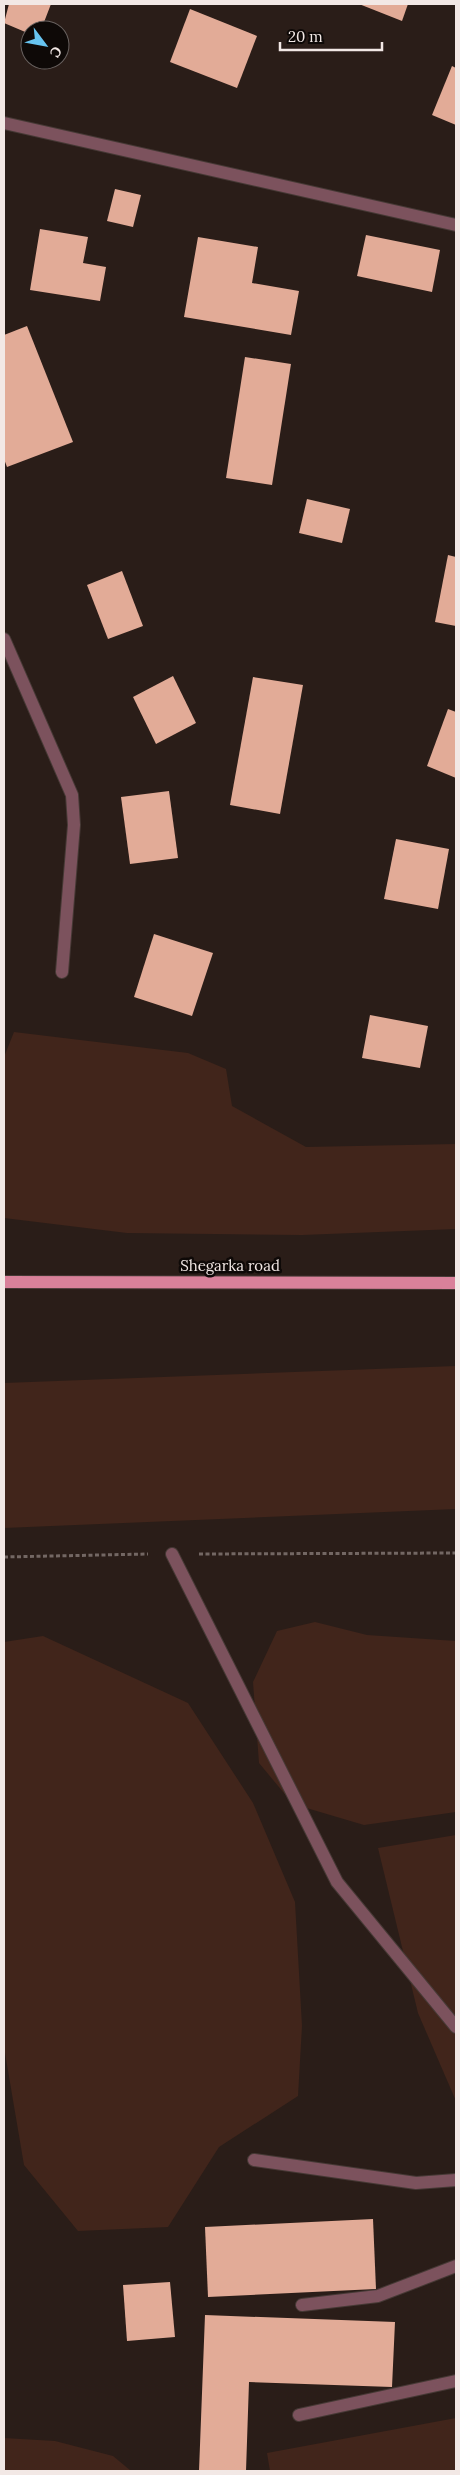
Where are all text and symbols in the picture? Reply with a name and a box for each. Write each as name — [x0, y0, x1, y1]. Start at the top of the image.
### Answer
north arrow — [20, 20, 70, 70]
scale bar — [280, 20, 382, 52]
text: 20 m — [288, 27, 323, 46]
text: С — [46, 43, 66, 61]
street label: Shegarka road — [180, 1256, 280, 1275]

